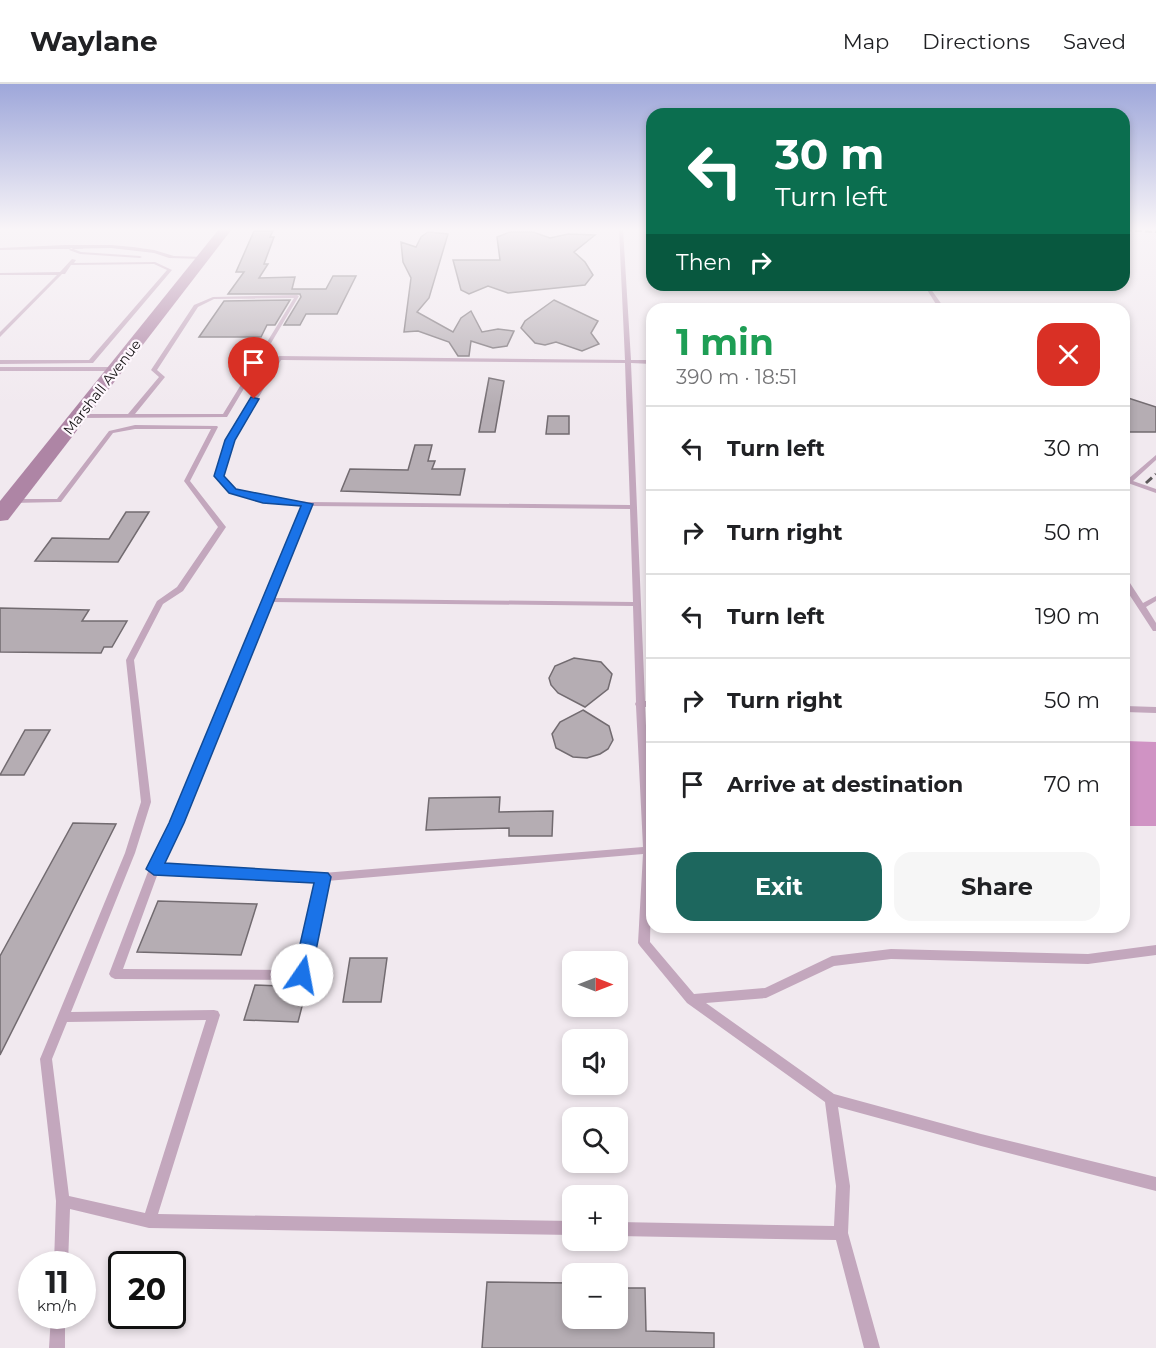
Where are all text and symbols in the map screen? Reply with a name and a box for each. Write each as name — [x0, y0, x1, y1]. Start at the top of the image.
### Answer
text: Waylane — [30, 24, 158, 58]
text: Map — [843, 29, 889, 54]
text: Directions — [922, 29, 1030, 54]
text: Saved — [1063, 29, 1126, 54]
text: 30 m — [775, 128, 884, 180]
icon: left — [676, 132, 754, 210]
text: Turn left — [775, 180, 888, 213]
icon: right — [744, 246, 777, 279]
text: Then — [676, 249, 732, 276]
text: 1 min — [676, 320, 774, 364]
button: close — [1037, 323, 1100, 386]
street label: Marshall Avenue — [59, 336, 145, 438]
pin — [228, 337, 279, 399]
icon: arrive — [237, 346, 270, 379]
text: 390 m · 18:51 — [676, 365, 797, 389]
icon: left — [676, 432, 709, 465]
text: Turn left — [727, 435, 825, 462]
text: 30 m — [1044, 435, 1100, 462]
icon: right — [676, 516, 709, 549]
text: Turn right — [727, 519, 842, 546]
text: 50 m — [1044, 519, 1100, 546]
icon: left — [676, 600, 709, 633]
text: Turn left — [727, 603, 825, 630]
text: 190 m — [1035, 603, 1100, 630]
icon: right — [676, 684, 709, 717]
text: Turn right — [727, 687, 842, 714]
text: 50 m — [1044, 687, 1100, 714]
icon: arrive — [676, 768, 709, 801]
text: Arrive at destination — [727, 771, 963, 798]
text: 70 m — [1044, 771, 1100, 798]
button: Exit — [676, 852, 882, 921]
button: Share — [894, 852, 1100, 921]
position arrow — [270, 943, 334, 1007]
north arrow — [562, 951, 628, 1017]
map controls — [562, 951, 628, 1329]
button: sound — [562, 1029, 628, 1095]
button: search — [562, 1107, 628, 1173]
button: + — [562, 1185, 628, 1251]
speed limit sign: 20 — [108, 1251, 186, 1329]
button: − — [562, 1263, 628, 1329]
text: 11 — [45, 1264, 69, 1301]
text: km/h — [37, 1296, 77, 1315]

